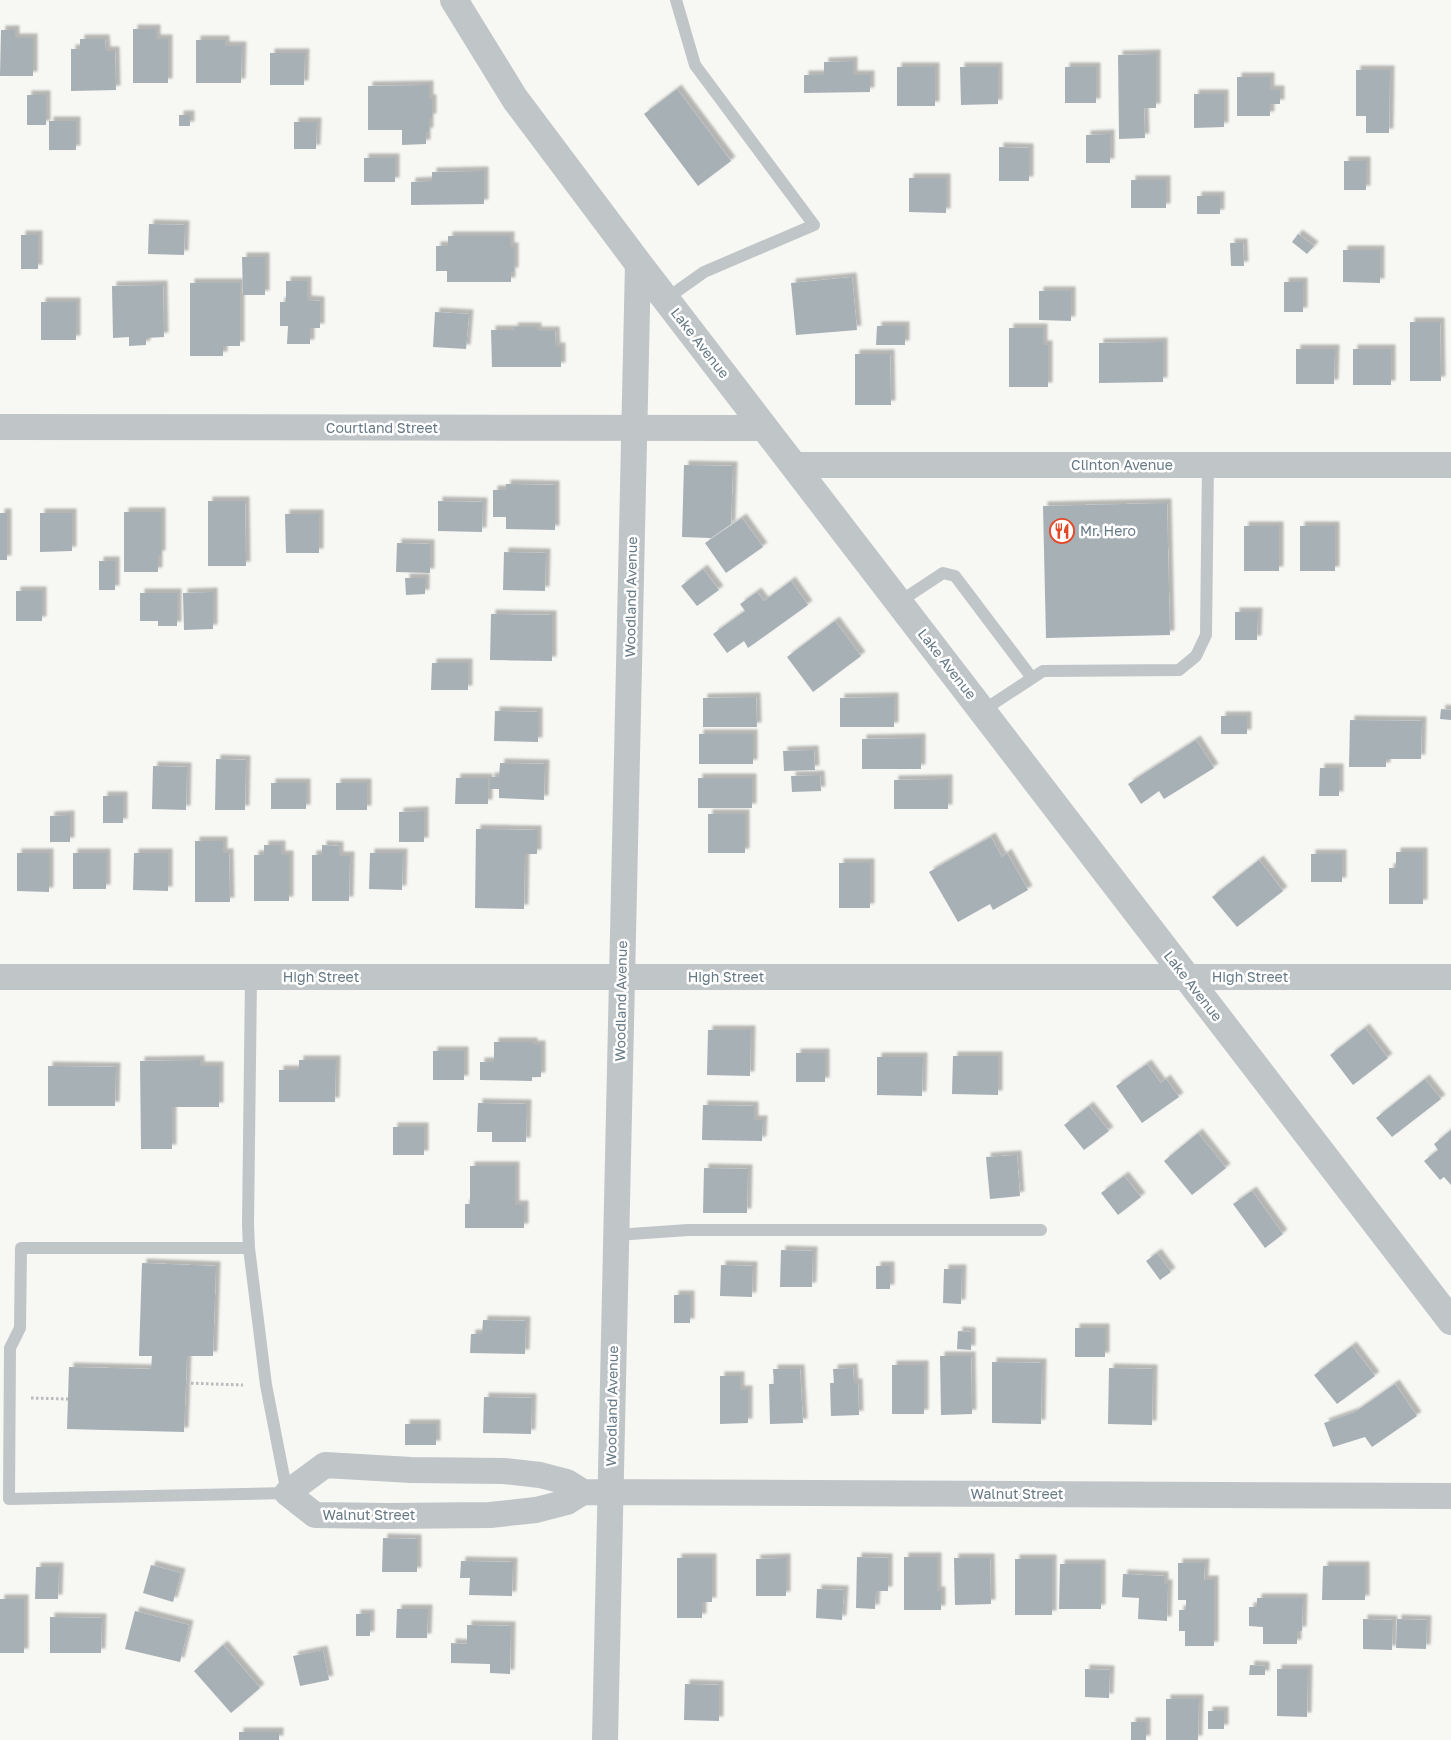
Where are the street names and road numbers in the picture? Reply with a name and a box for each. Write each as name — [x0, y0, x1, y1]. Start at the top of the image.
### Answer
street label: Lake Avenue — [668, 304, 733, 381]
street label: Courtland Street — [326, 419, 438, 436]
street label: Clinton Avenue — [1071, 456, 1173, 473]
street label: Woodland Avenue — [621, 536, 640, 658]
street label: Lake Avenue — [915, 625, 980, 702]
street label: Woodland Avenue — [611, 940, 630, 1062]
street label: Lake Avenue — [1161, 947, 1226, 1024]
street label: High Street — [283, 968, 359, 985]
street label: High Street — [688, 968, 764, 985]
street label: High Street — [1212, 968, 1288, 985]
street label: Woodland Avenue — [602, 1345, 621, 1467]
street label: Walnut Street — [971, 1485, 1063, 1502]
street label: Walnut Street — [323, 1506, 415, 1523]

